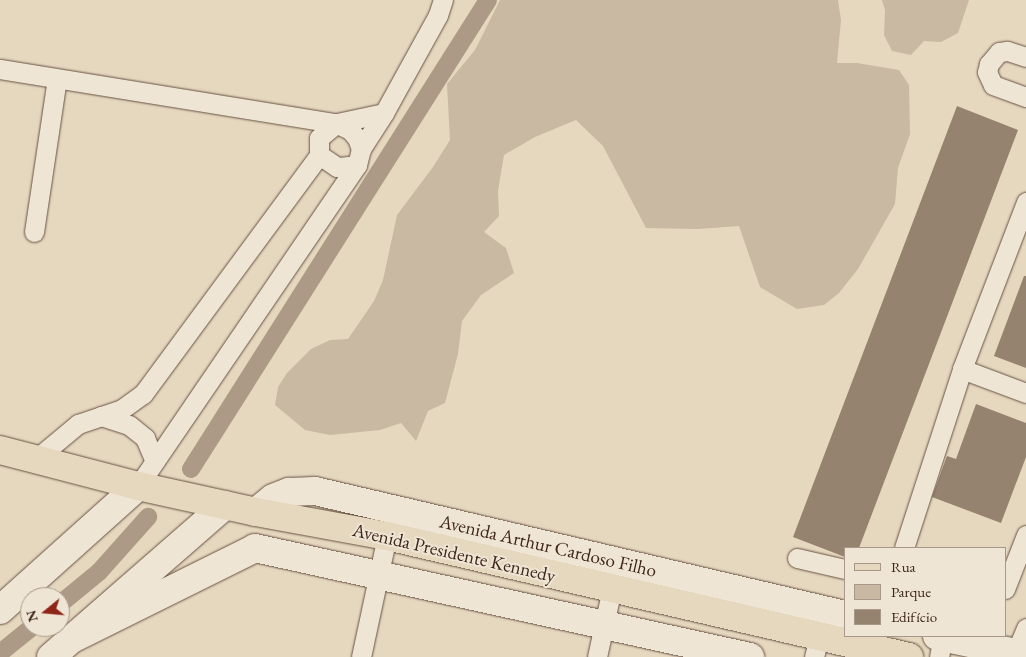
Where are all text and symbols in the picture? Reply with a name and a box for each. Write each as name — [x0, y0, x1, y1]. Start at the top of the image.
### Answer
street label: Avenida Arthur Cardoso Filho — [437, 510, 659, 582]
street label: Avenida Presidente Kennedy — [350, 519, 558, 587]
legend — [844, 547, 1006, 637]
text: Rua — [891, 557, 916, 576]
text: Parque — [891, 582, 931, 601]
north arrow — [20, 587, 70, 637]
text: Edifício — [891, 607, 937, 626]
text: N — [21, 608, 42, 624]

